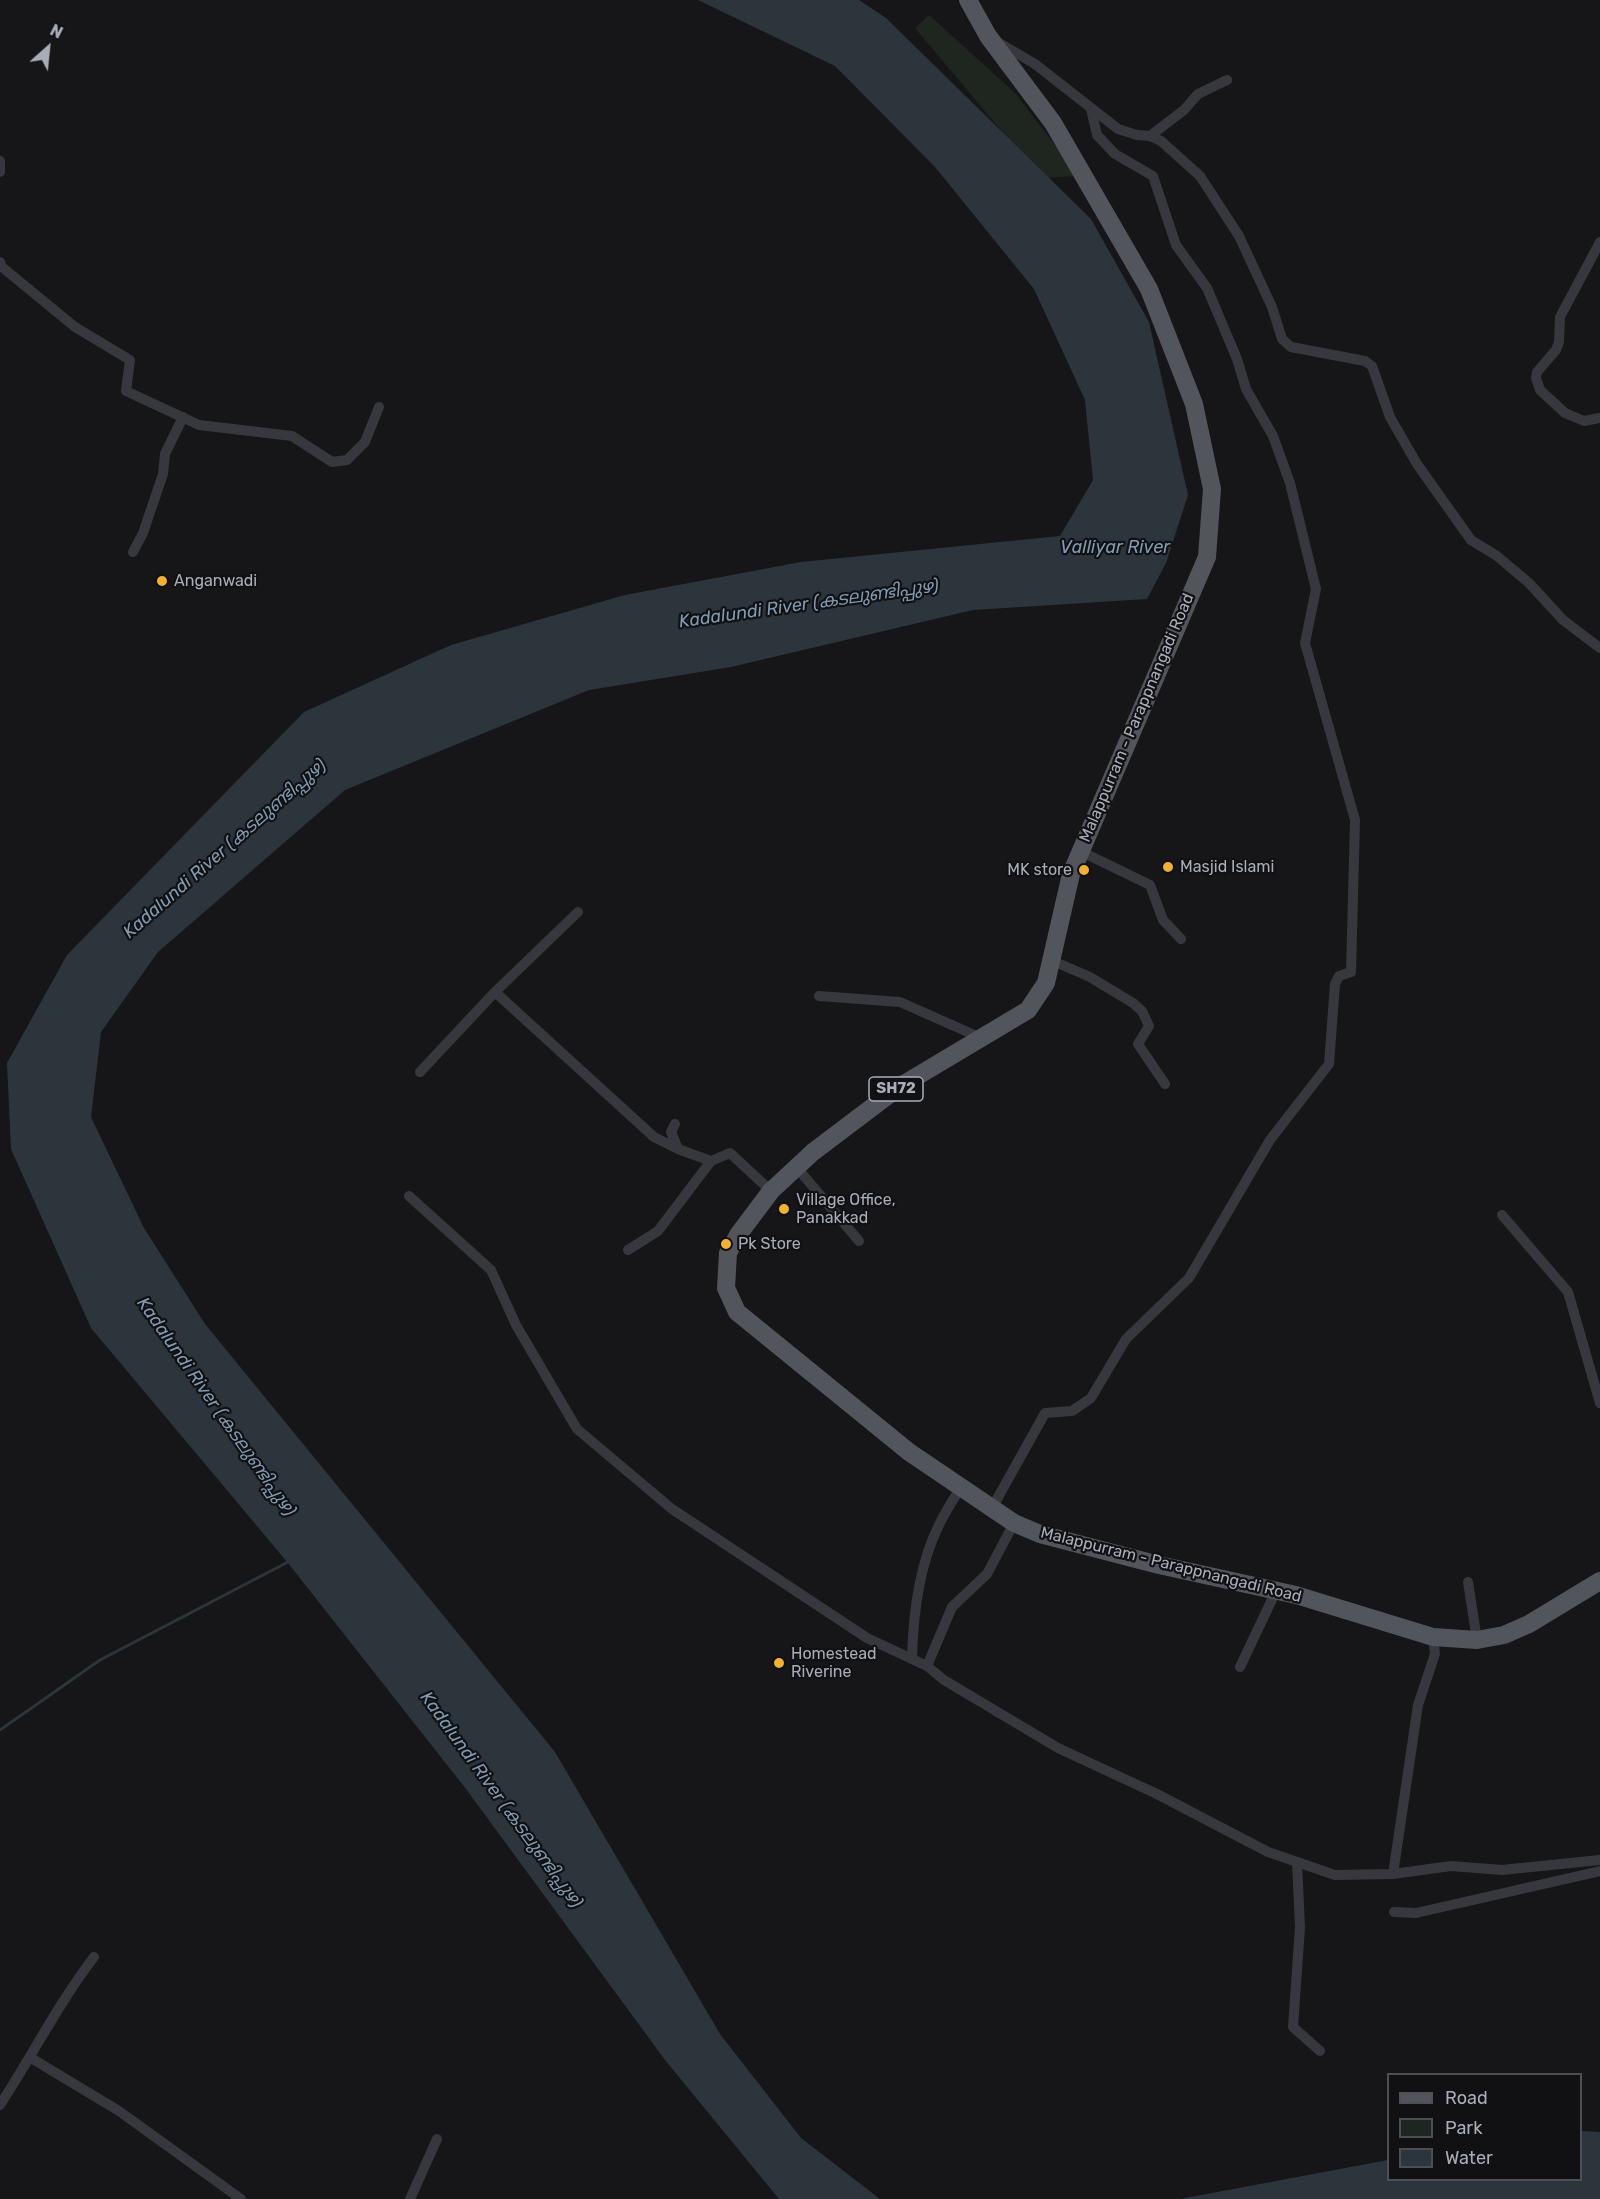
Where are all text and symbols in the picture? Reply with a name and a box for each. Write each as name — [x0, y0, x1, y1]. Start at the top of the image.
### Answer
north arrow — [18, 18, 78, 78]
text: N — [47, 20, 66, 43]
water label: Valliyar River — [1060, 537, 1170, 559]
place label: Anganwadi — [174, 571, 257, 591]
marker: Anganwadi — [155, 574, 169, 588]
water label: Kadalundi River (കടലുണ്ടിപ്പുഴ) — [678, 575, 940, 633]
street label: Malappurram - Parappnangadi Road — [1076, 591, 1198, 845]
water label: Kadalundi River (കടലുണ്ടിപ്പുഴ) — [119, 755, 331, 943]
place label: Masjid Islami — [1180, 857, 1274, 877]
place label: MK store — [1007, 860, 1072, 880]
marker: Masjid Islami — [1161, 860, 1175, 874]
marker: MK store — [1077, 863, 1091, 877]
road number: SH72 — [869, 1077, 923, 1101]
place label: Village Office, Panakkad — [796, 1190, 896, 1228]
marker: Village Office, Panakkad — [777, 1202, 791, 1216]
place label: Pk Store — [738, 1234, 801, 1254]
marker: Pk Store — [719, 1237, 733, 1251]
water label: Kadalundi River (കടലുണ്ടിപ്പുഴ) — [132, 1293, 300, 1521]
street label: Malappurram - Parappnangadi Road — [1039, 1523, 1303, 1607]
place label: Homestead Riverine — [791, 1644, 877, 1682]
marker: Homestead Riverine — [772, 1656, 786, 1670]
water label: Kadalundi River (കടലുണ്ടിപ്പുഴ) — [415, 1688, 587, 1912]
legend — [1387, 2073, 1582, 2181]
text: Road — [1445, 2087, 1488, 2109]
text: Park — [1445, 2117, 1482, 2139]
text: Water — [1445, 2147, 1493, 2169]

